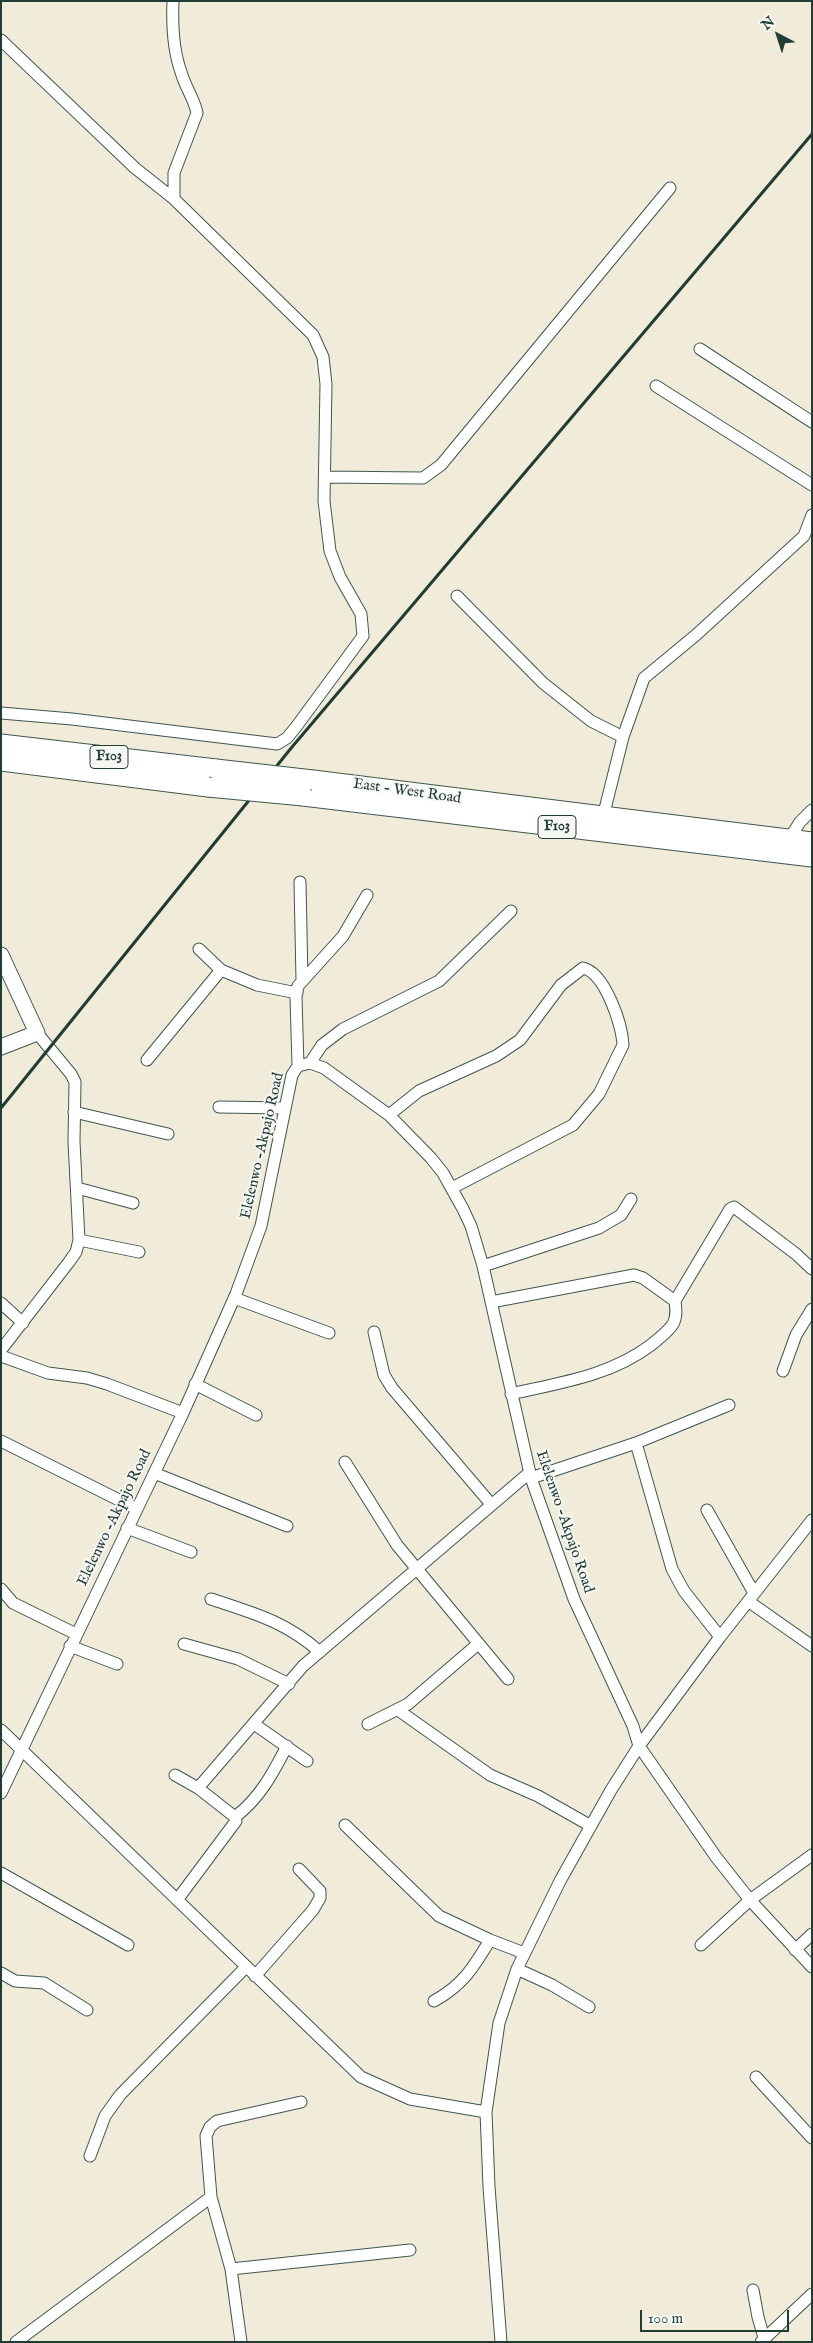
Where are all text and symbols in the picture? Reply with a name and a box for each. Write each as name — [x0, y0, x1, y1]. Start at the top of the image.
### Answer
north arrow — [753, 10, 803, 60]
text: N — [758, 13, 779, 34]
road number: F103 — [90, 746, 128, 769]
street label: East - West Road — [352, 776, 462, 808]
road number: F103 — [538, 816, 576, 839]
street label: Elelenwo -Akpajo Road — [237, 1071, 289, 1221]
street label: Elelenwo -Akpajo Road — [74, 1447, 156, 1589]
street label: Elelenwo -Akpajo Road — [531, 1448, 597, 1596]
scale bar — [643, 2300, 792, 2332]
text: 100 m — [648, 2309, 683, 2328]

